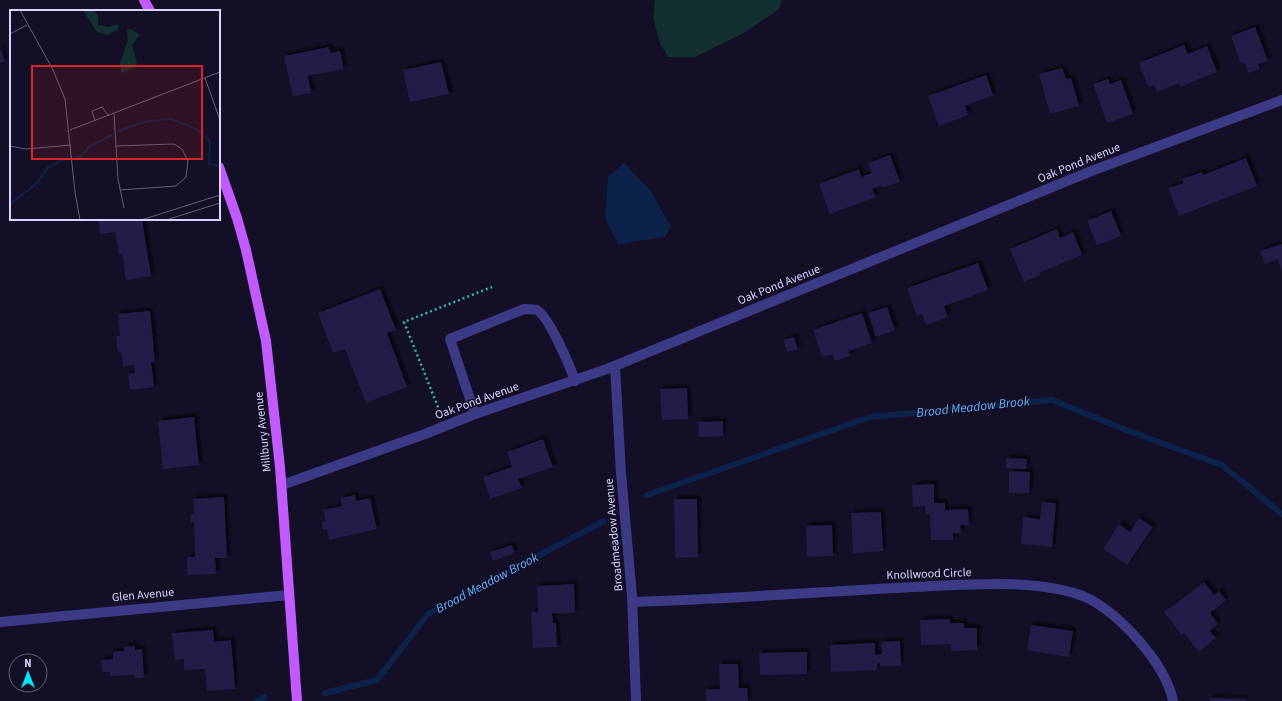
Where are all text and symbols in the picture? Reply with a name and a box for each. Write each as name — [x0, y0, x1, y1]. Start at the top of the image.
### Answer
inset map — [10, 10, 220, 220]
street label: Oak Pond Avenue — [1035, 139, 1123, 187]
street label: Oak Pond Avenue — [735, 261, 823, 309]
street label: Oak Pond Avenue — [433, 378, 521, 424]
street label: Millbury Avenue — [250, 391, 276, 473]
water label: Broad Meadow Brook — [915, 392, 1031, 422]
street label: Broadmeadow Avenue — [601, 478, 627, 592]
water label: Broad Meadow Brook — [432, 548, 542, 618]
street label: Knollwood Circle — [886, 564, 972, 584]
street label: Glen Avenue — [111, 584, 175, 606]
north arrow — [8, 653, 48, 693]
text: N — [24, 656, 32, 671]

